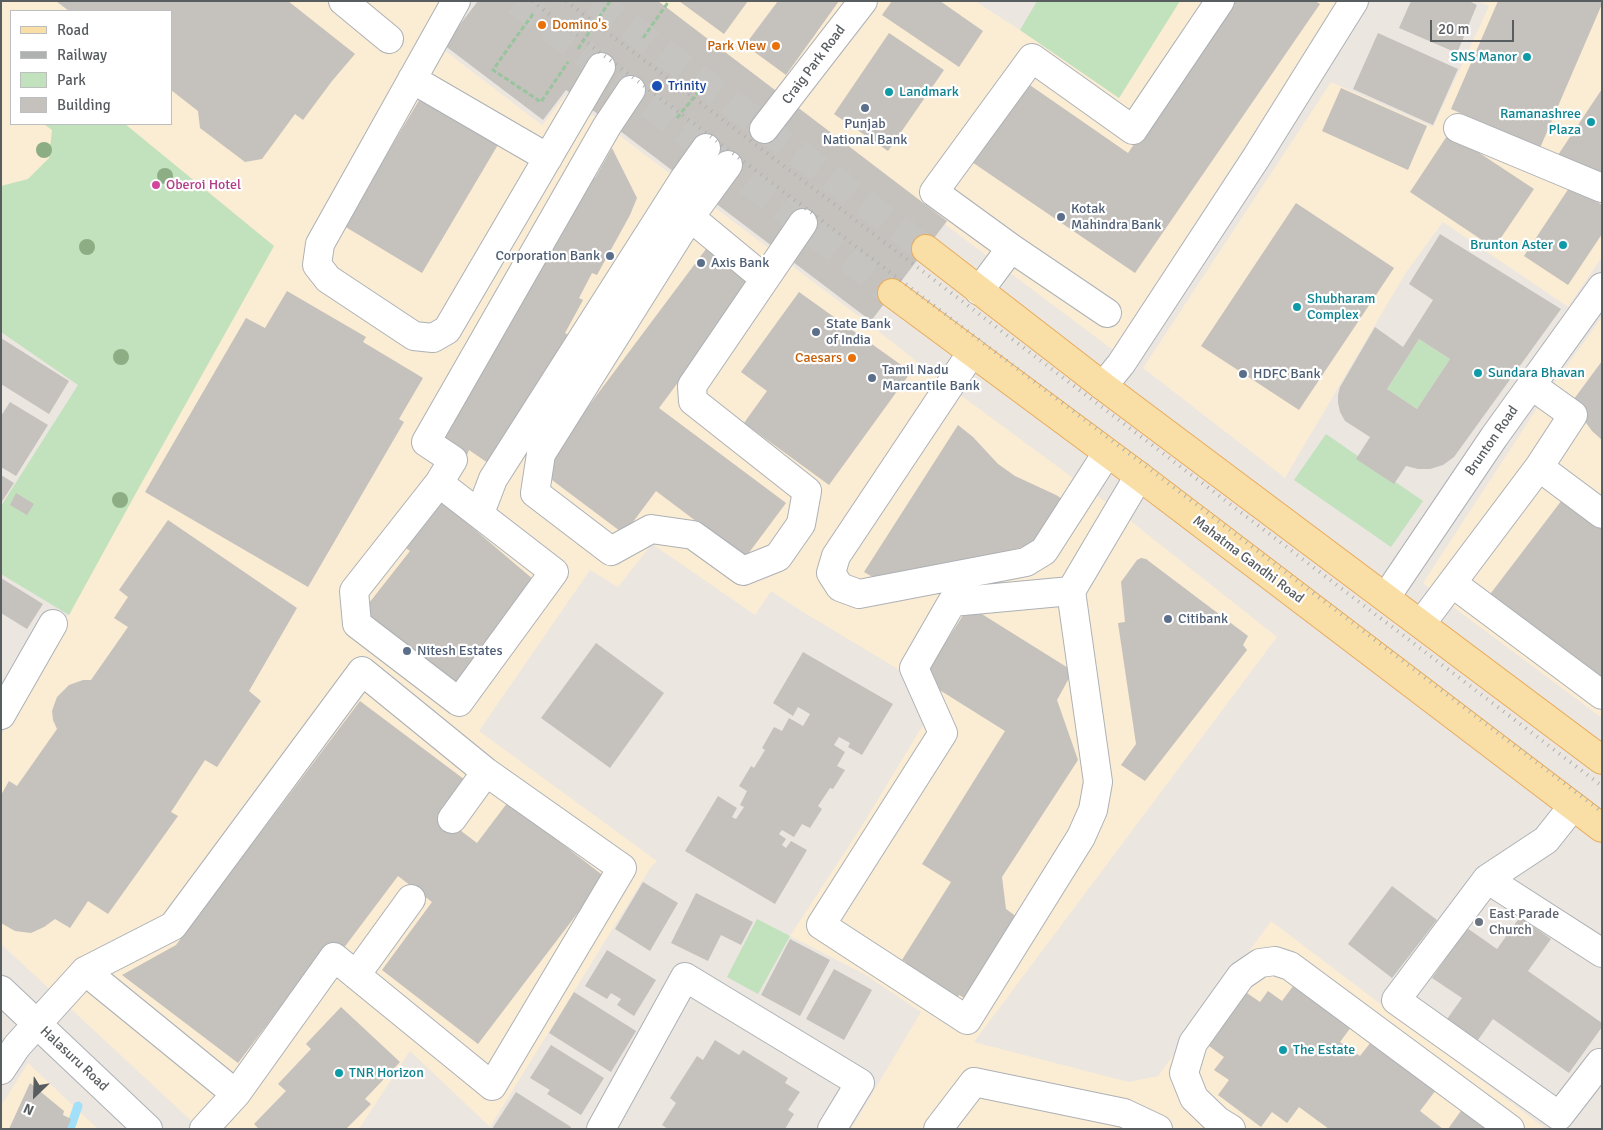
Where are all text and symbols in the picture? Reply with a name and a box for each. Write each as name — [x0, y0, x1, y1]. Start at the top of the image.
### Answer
legend — [10, 10, 172, 125]
scale bar — [1433, 10, 1517, 42]
place label: Domino's — [552, 17, 607, 33]
marker: Domino's — [536, 19, 548, 31]
text: 20 m — [1438, 20, 1469, 38]
text: Road — [57, 21, 89, 39]
street label: Craig Park Road — [779, 22, 849, 108]
place label: Park View — [707, 38, 766, 54]
marker: Park View — [770, 40, 782, 52]
text: Railway — [57, 46, 107, 64]
place label: SNS Manor — [1450, 49, 1517, 65]
marker: SNS Manor — [1521, 51, 1533, 63]
text: Park — [57, 71, 86, 89]
place label: Trinity — [668, 78, 706, 94]
marker: Trinity — [650, 79, 664, 93]
place label: Landmark — [899, 84, 959, 100]
marker: Landmark — [883, 86, 895, 98]
text: Building — [57, 96, 111, 114]
marker: Punjab National Bank — [859, 102, 871, 114]
place label: Ramanashree Plaza — [1500, 106, 1581, 138]
place label: Punjab National Bank — [823, 116, 907, 148]
marker: Ramanashree Plaza — [1585, 116, 1597, 128]
place label: Oberoi Hotel — [166, 177, 241, 193]
marker: Oberoi Hotel — [150, 179, 162, 191]
place label: Kotak Mahindra Bank — [1071, 201, 1161, 233]
marker: Kotak Mahindra Bank — [1055, 211, 1067, 223]
place label: Brunton Aster — [1470, 237, 1553, 253]
marker: Brunton Aster — [1557, 239, 1569, 251]
place label: Corporation Bank — [495, 248, 600, 264]
marker: Corporation Bank — [604, 250, 616, 262]
place label: Axis Bank — [711, 255, 769, 271]
marker: Axis Bank — [695, 257, 707, 269]
place label: Shubharam Complex — [1307, 291, 1375, 324]
marker: Shubharam Complex — [1291, 301, 1303, 313]
place label: State Bank of India — [826, 316, 891, 348]
marker: State Bank of India — [810, 326, 822, 338]
place label: Caesars — [795, 350, 842, 366]
marker: Caesars — [846, 352, 858, 364]
place label: Tamil Nadu Marcantile Bank — [882, 362, 980, 394]
place label: Sundara Bhavan — [1488, 365, 1585, 381]
place label: HDFC Bank — [1253, 366, 1321, 382]
marker: Sundara Bhavan — [1472, 367, 1484, 379]
marker: HDFC Bank — [1237, 368, 1249, 380]
marker: Tamil Nadu Marcantile Bank — [866, 372, 878, 384]
street label: Brunton Road — [1462, 403, 1522, 479]
street label: Mahatma Gandhi Road — [1189, 513, 1307, 607]
place label: Citibank — [1178, 611, 1228, 627]
marker: Citibank — [1162, 613, 1174, 625]
place label: Nitesh Estates — [417, 643, 503, 659]
marker: Nitesh Estates — [401, 645, 413, 657]
place label: East Parade Church — [1489, 906, 1559, 939]
marker: East Parade Church — [1473, 916, 1485, 928]
street label: Halasuru Road — [36, 1023, 112, 1095]
place label: The Estate — [1293, 1042, 1355, 1058]
marker: The Estate — [1277, 1044, 1289, 1056]
place label: TNR Horizon — [349, 1065, 424, 1081]
marker: TNR Horizon — [333, 1067, 345, 1079]
north arrow — [10, 1070, 60, 1120]
text: N — [21, 1099, 37, 1119]

